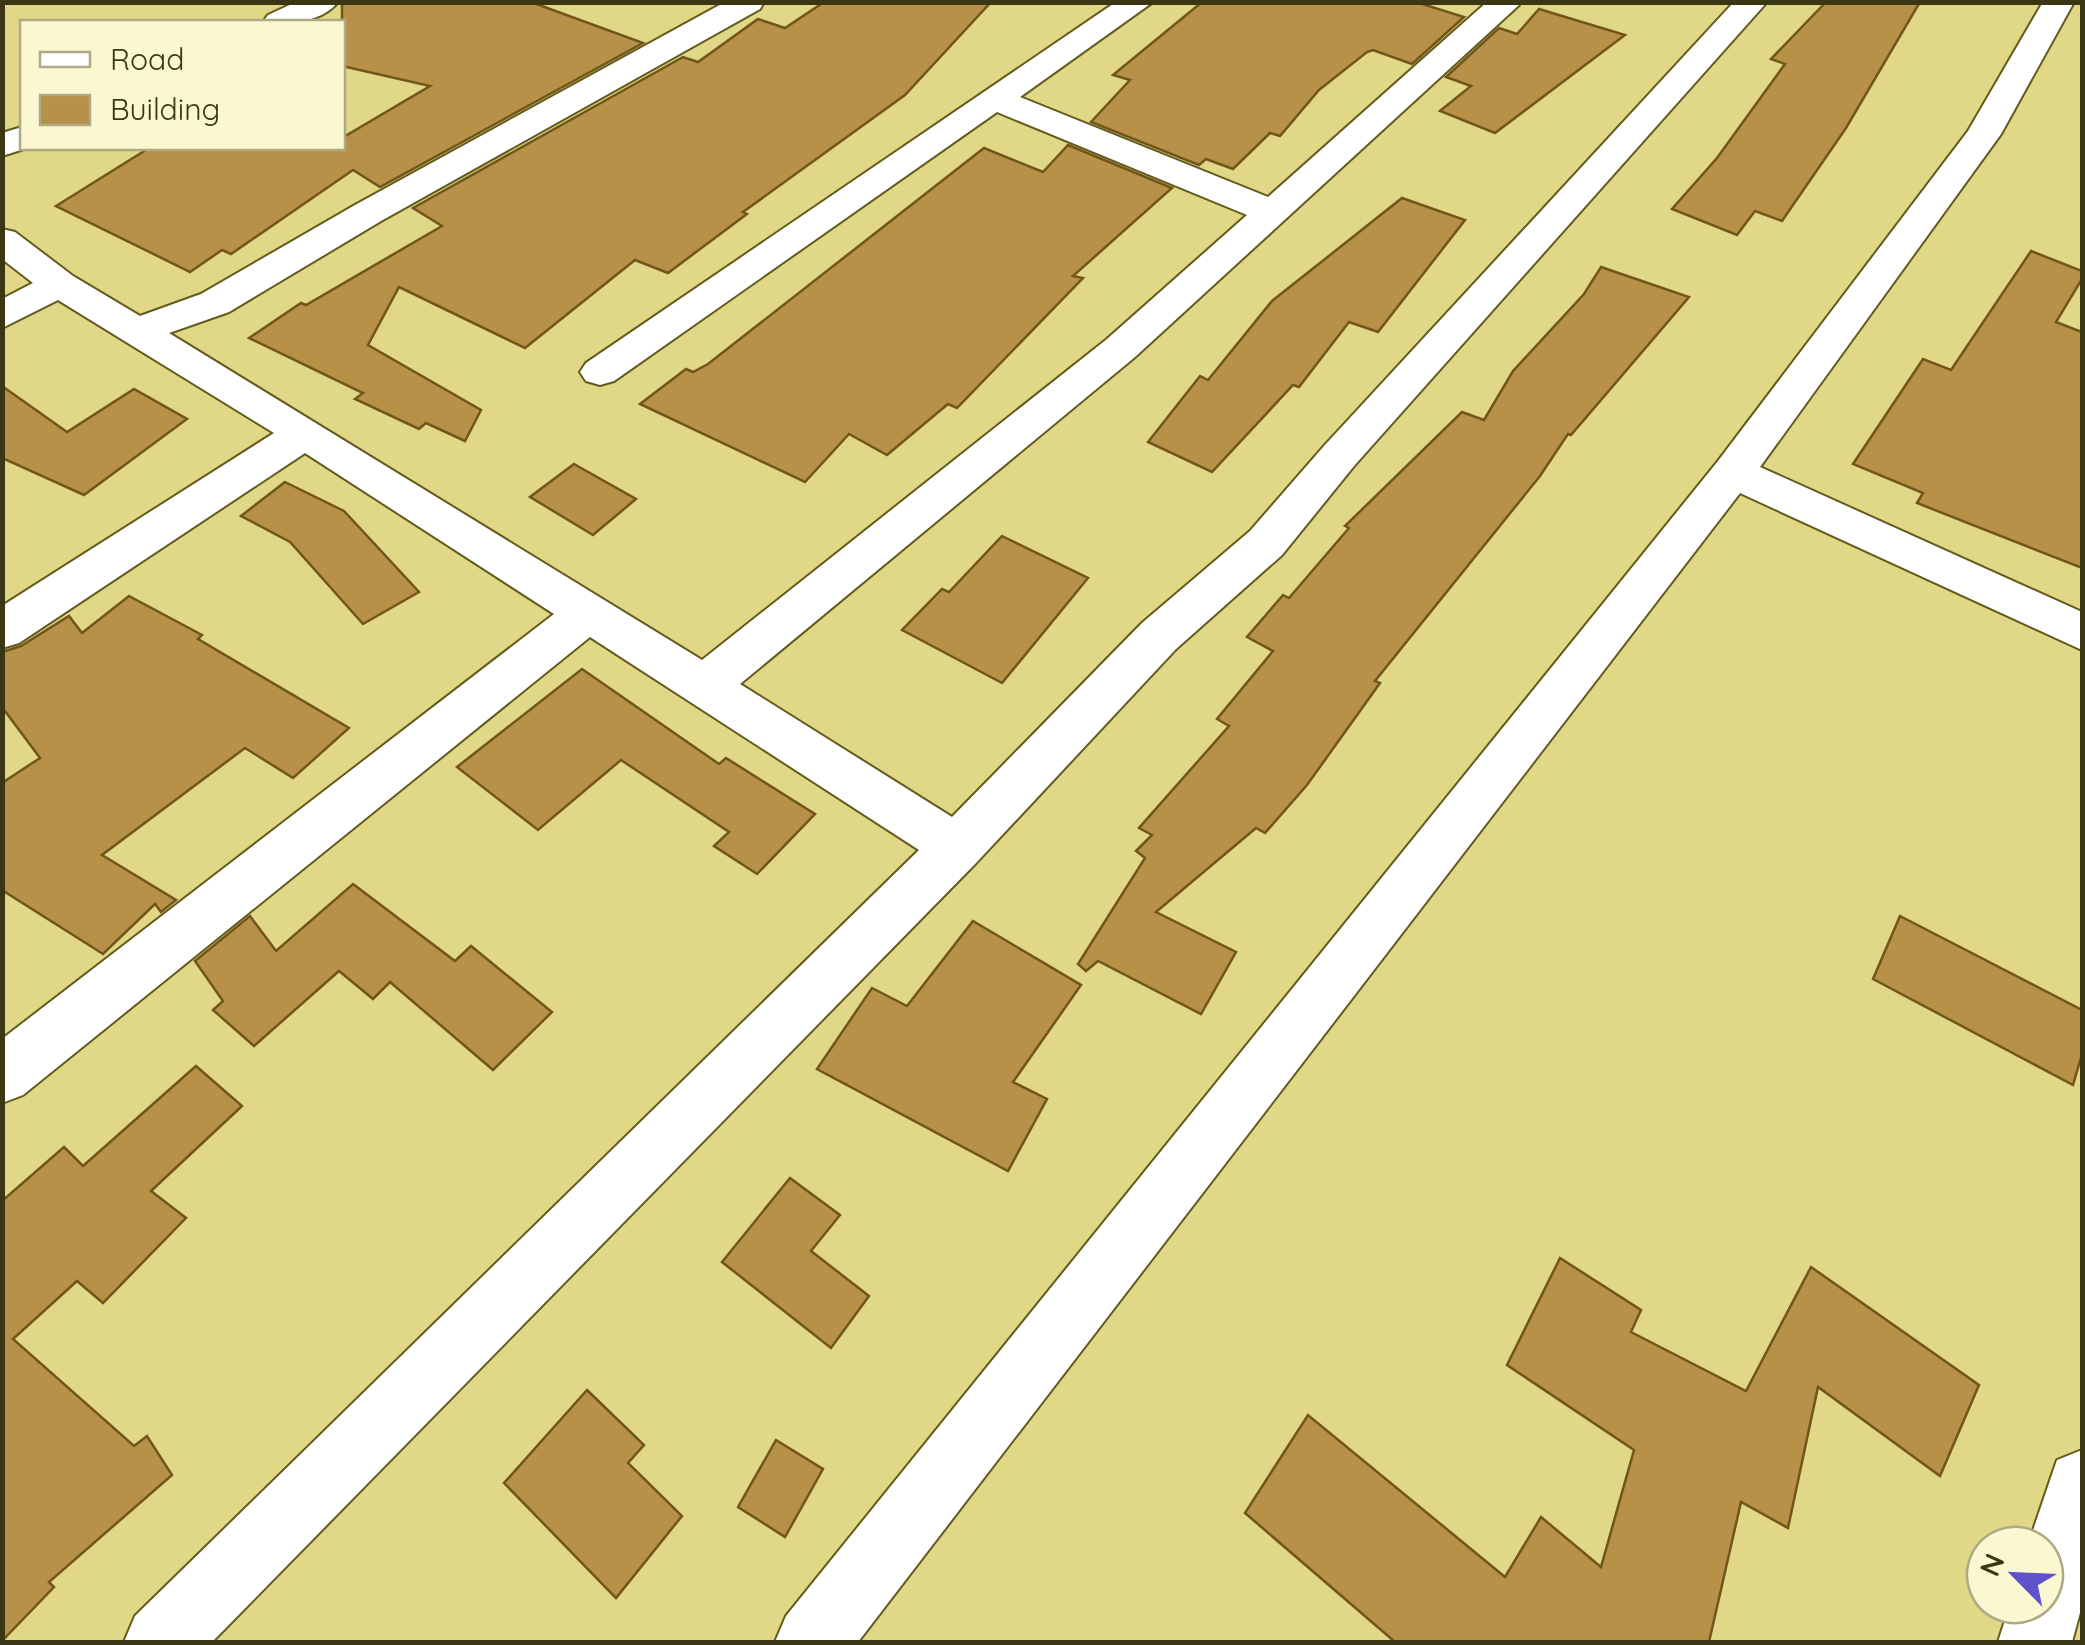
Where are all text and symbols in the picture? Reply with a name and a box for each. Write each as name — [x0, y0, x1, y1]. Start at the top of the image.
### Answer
legend — [20, 20, 345, 150]
text: Road — [110, 40, 184, 78]
text: Building — [110, 90, 220, 128]
north arrow — [1965, 1525, 2065, 1625]
text: N — [1972, 1548, 2012, 1581]

